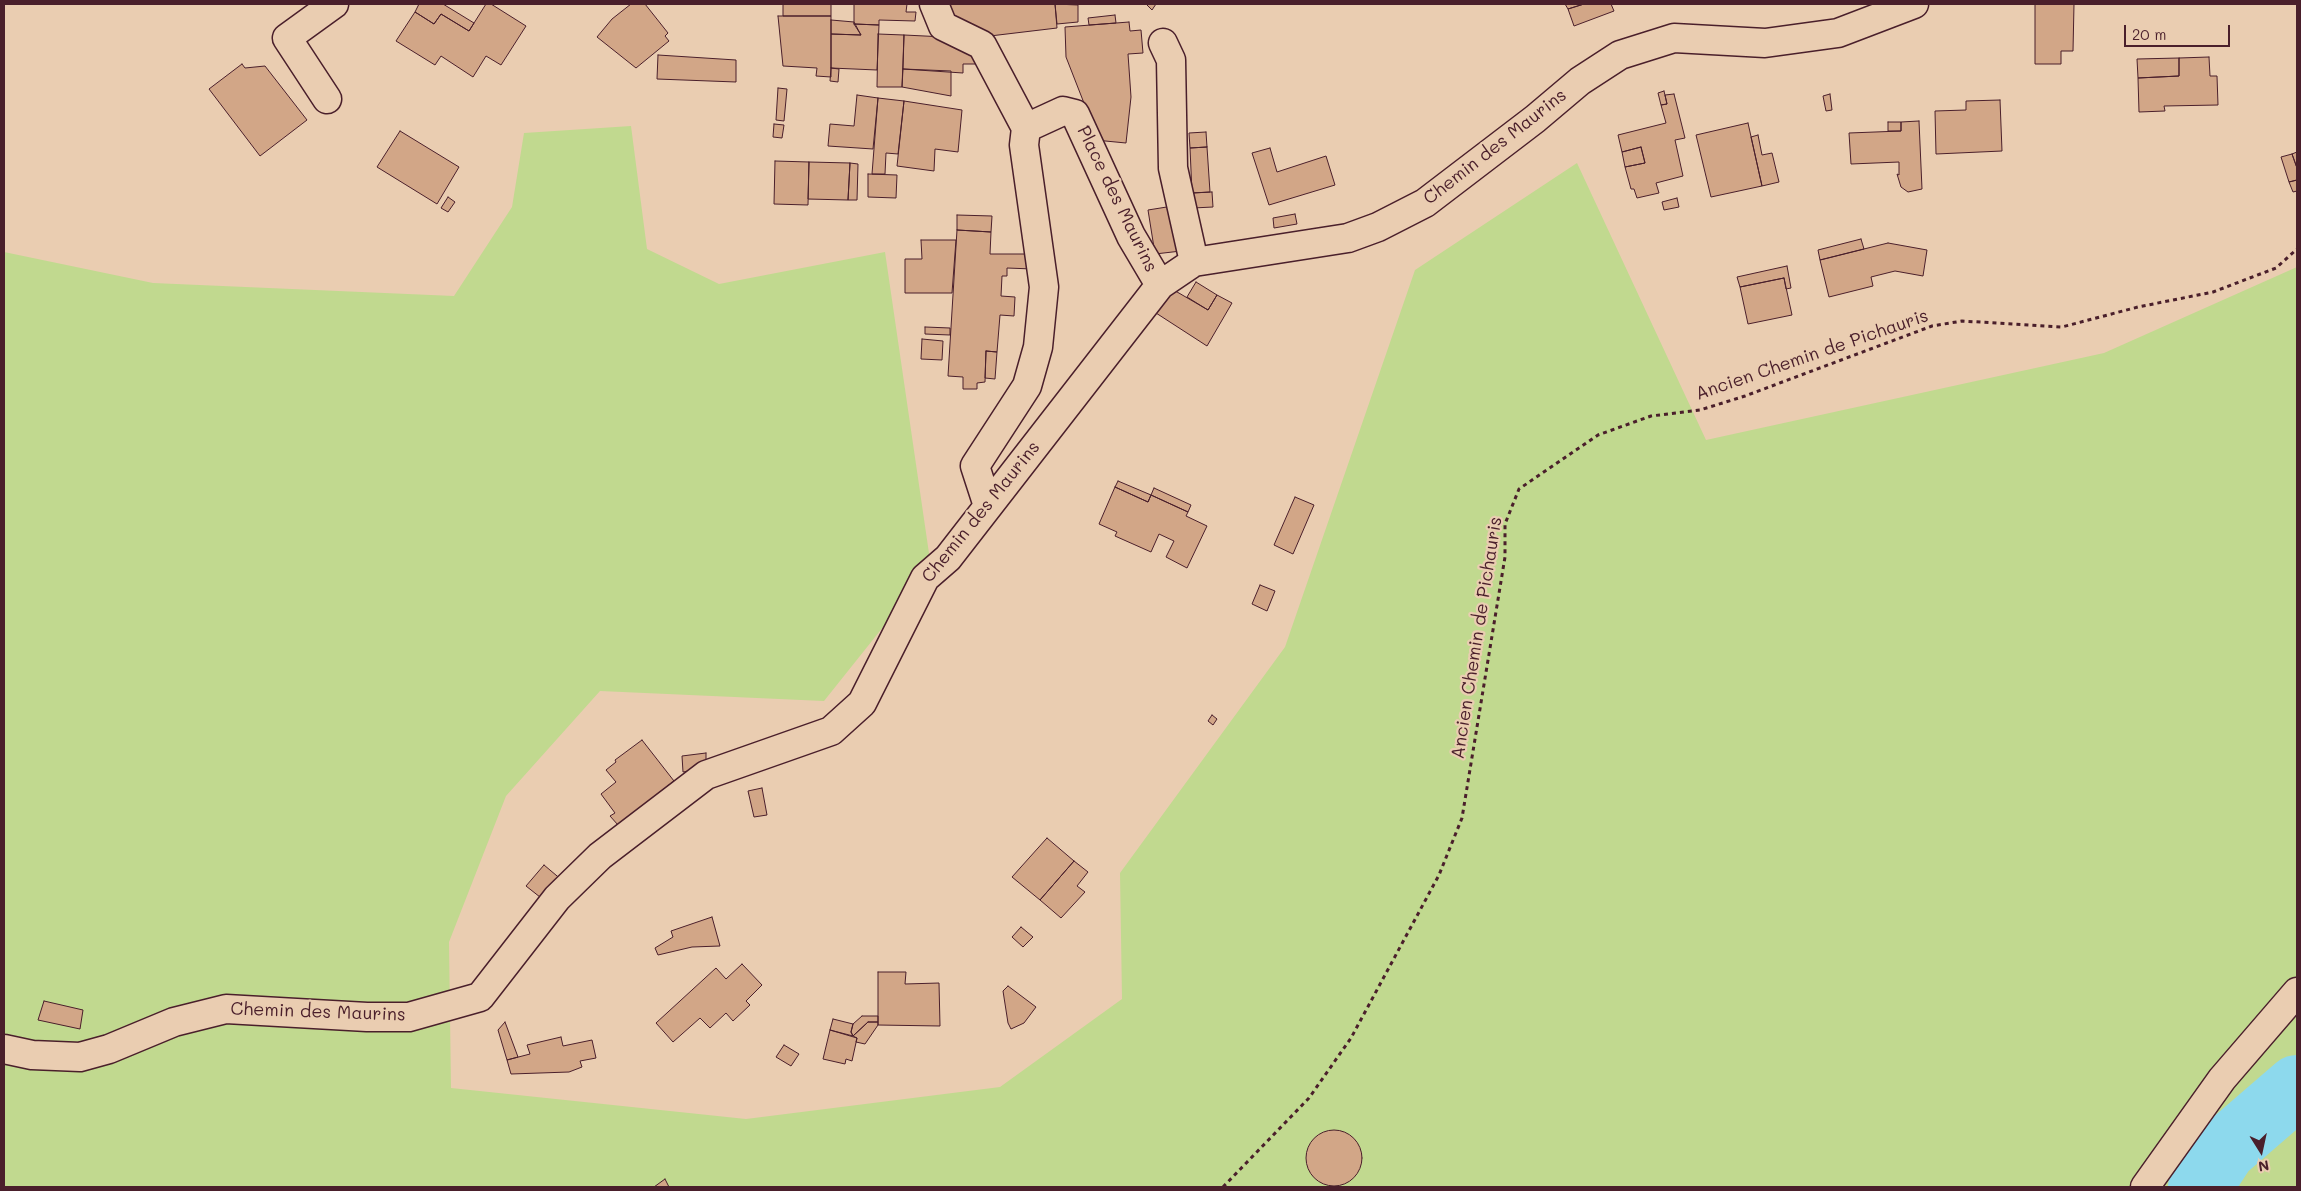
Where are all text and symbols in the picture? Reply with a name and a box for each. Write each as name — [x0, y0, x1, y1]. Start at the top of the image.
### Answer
scale bar — [2126, 15, 2232, 47]
text: 20 m — [2132, 24, 2166, 44]
street label: Chemin des Maurins — [1419, 84, 1571, 210]
street label: Place des Maurins — [1072, 122, 1162, 276]
street label: Ancien Chemin de Pichauris — [1693, 305, 1931, 405]
street label: Chemin des Maurins — [917, 437, 1045, 587]
street label: Ancien Chemin de Pichauris — [1447, 515, 1507, 761]
street label: Chemin des Maurins — [230, 998, 406, 1026]
north arrow — [2236, 1126, 2286, 1176]
text: N — [2257, 1156, 2271, 1177]

